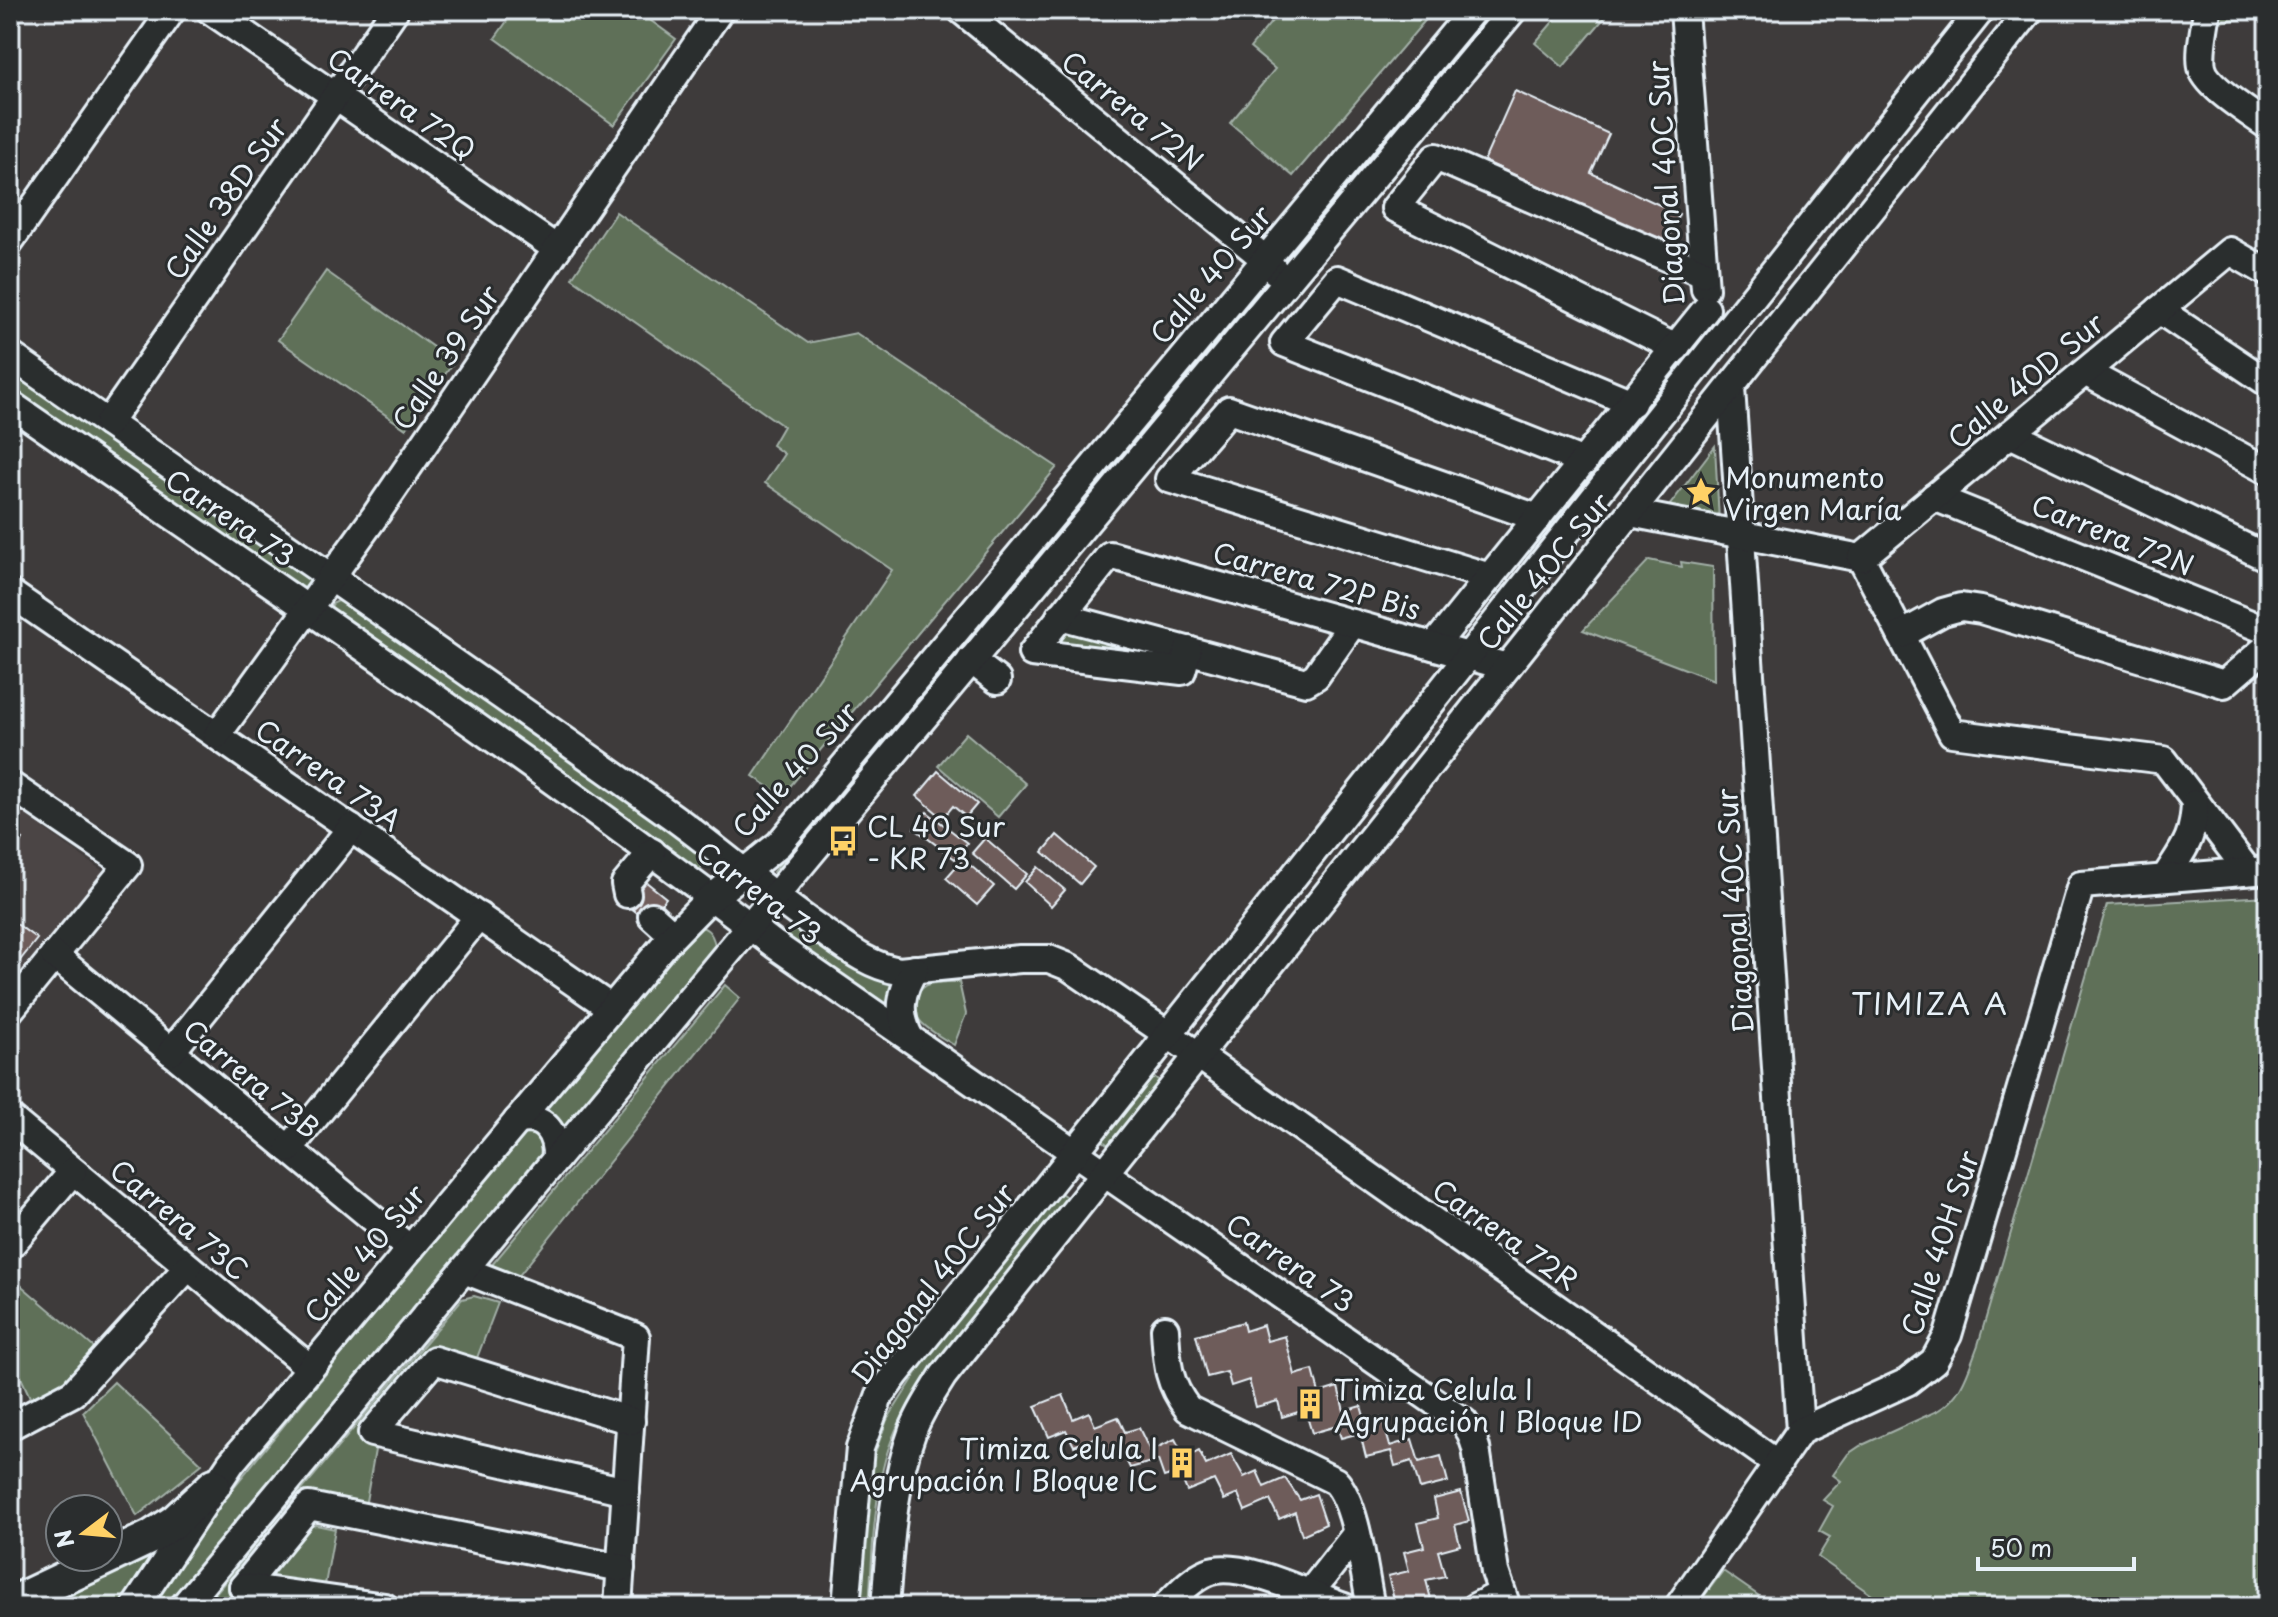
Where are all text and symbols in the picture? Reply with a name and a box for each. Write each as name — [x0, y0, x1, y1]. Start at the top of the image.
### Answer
street label: Carrera 72Q — [319, 36, 485, 170]
street label: Carrera 72N — [1053, 39, 1213, 181]
street label: Diagonal 40C Sur — [1635, 59, 1695, 307]
street label: Calle 38D Sur — [153, 108, 297, 288]
street label: Calle 40 Sur — [1139, 195, 1281, 353]
street label: Calle 39 Sur — [380, 276, 510, 438]
street label: Calle 40D Sur — [1937, 301, 2113, 459]
place label: Monumento Virgen María — [1725, 455, 1902, 530]
street label: Carrera 73 — [157, 457, 305, 577]
place icon: Monumento Virgen María — [1684, 475, 1718, 509]
street label: Carrera 72N — [2025, 482, 2201, 586]
street label: Calle 40C Sur — [1466, 483, 1620, 659]
street label: Carrera 72P Bis — [1208, 530, 1426, 630]
street label: Calle 40 Sur — [721, 691, 867, 847]
street label: Carrera 73A — [247, 708, 411, 840]
street label: Diagonal 40C Sur — [1704, 787, 1764, 1035]
place label: CL 40 Sur - KR 73 — [867, 804, 1005, 879]
bus stop icon: CL 40 Sur - KR 73 — [826, 824, 860, 858]
street label: Carrera 73 — [687, 830, 833, 954]
district label: TIMIZA A — [1851, 980, 2009, 1025]
street label: Carrera 73B — [174, 1008, 330, 1148]
street label: Calle 40H Sur — [1889, 1145, 1989, 1341]
street label: Carrera 73C — [101, 1148, 259, 1290]
street label: Carrera 72R — [1424, 1168, 1588, 1300]
street label: Diagonal 40C Sur — [839, 1173, 1025, 1393]
street label: Calle 40 Sur — [293, 1174, 435, 1332]
street label: Carrera 73 — [1218, 1202, 1364, 1322]
place label: Timiza Celula I Agrupación I Bloque ID — [1334, 1367, 1643, 1442]
building icon: Timiza Celula I Agrupación I Bloque ID — [1293, 1387, 1327, 1421]
place label: Timiza Celula I Agrupación I Bloque IC — [850, 1426, 1158, 1501]
building icon: Timiza Celula I Agrupación I Bloque IC — [1165, 1446, 1199, 1480]
north arrow — [44, 1493, 124, 1573]
scale bar — [1978, 1521, 2134, 1571]
text: N — [45, 1526, 82, 1552]
text: 50 m — [1990, 1529, 2052, 1565]

